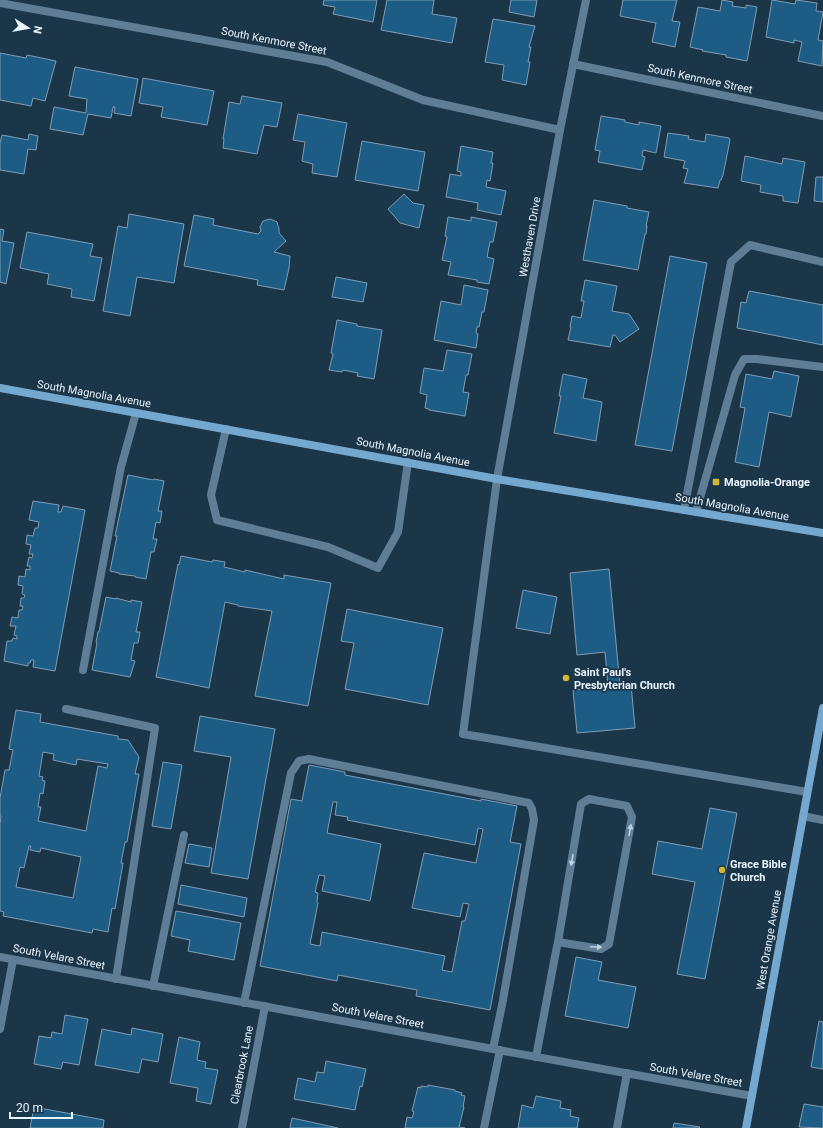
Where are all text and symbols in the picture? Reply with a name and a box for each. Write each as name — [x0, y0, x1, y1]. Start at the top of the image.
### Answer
north arrow — [8, 8, 48, 48]
street label: South Kenmore Street — [220, 24, 328, 58]
text: N — [30, 25, 44, 35]
street label: South Kenmore Street — [646, 62, 754, 97]
street label: Westhaven Drive — [517, 196, 543, 278]
street label: South Magnolia Avenue — [36, 378, 152, 410]
street label: South Magnolia Avenue — [355, 435, 471, 469]
place label: Magnolia-Orange — [724, 476, 810, 489]
marker: Magnolia-Orange — [711, 477, 721, 487]
street label: South Magnolia Avenue — [674, 491, 790, 523]
place label: Saint Paul's Presbyterian Church — [574, 666, 675, 692]
marker: Saint Paul's Presbyterian Church — [561, 673, 571, 683]
one-way arrow — [627, 824, 633, 836]
one-way arrow — [568, 854, 574, 866]
place label: Grace Bible Church — [730, 858, 787, 884]
marker: Grace Bible Church — [717, 865, 727, 875]
street label: West Orange Avenue — [754, 889, 784, 991]
street label: South Velare Street — [12, 942, 107, 972]
one-way arrow — [590, 944, 602, 951]
street label: South Velare Street — [331, 1001, 426, 1031]
street label: Clearbrook Lane — [228, 1024, 256, 1105]
street label: South Velare Street — [649, 1060, 744, 1090]
scale bar — [10, 1094, 72, 1120]
text: 20 m — [16, 1101, 43, 1115]

